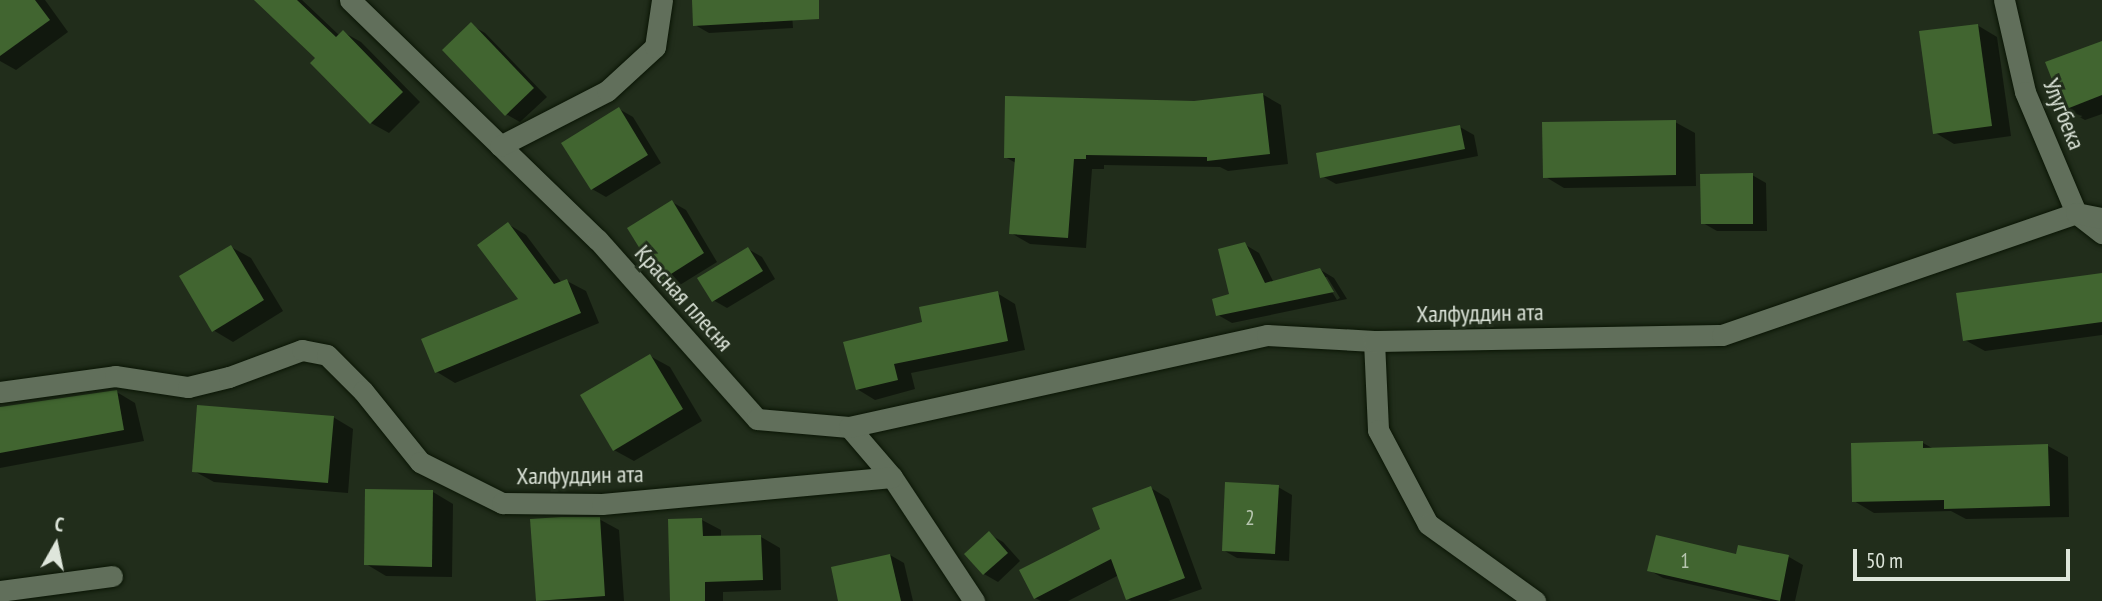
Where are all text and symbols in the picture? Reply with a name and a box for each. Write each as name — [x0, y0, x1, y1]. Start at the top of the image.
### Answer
street label: Улугбека — [2037, 74, 2091, 154]
street label: Красная плесня — [629, 239, 739, 357]
street label: Халфуддин ата — [1416, 297, 1544, 329]
street label: Халфуддин ата — [516, 459, 644, 491]
house number: 2 — [1245, 505, 1255, 531]
north arrow — [21, 510, 91, 580]
text: С — [53, 512, 65, 537]
scale bar — [1857, 534, 2074, 578]
text: 50 m — [1866, 547, 1903, 574]
house number: 1 — [1680, 548, 1690, 574]

